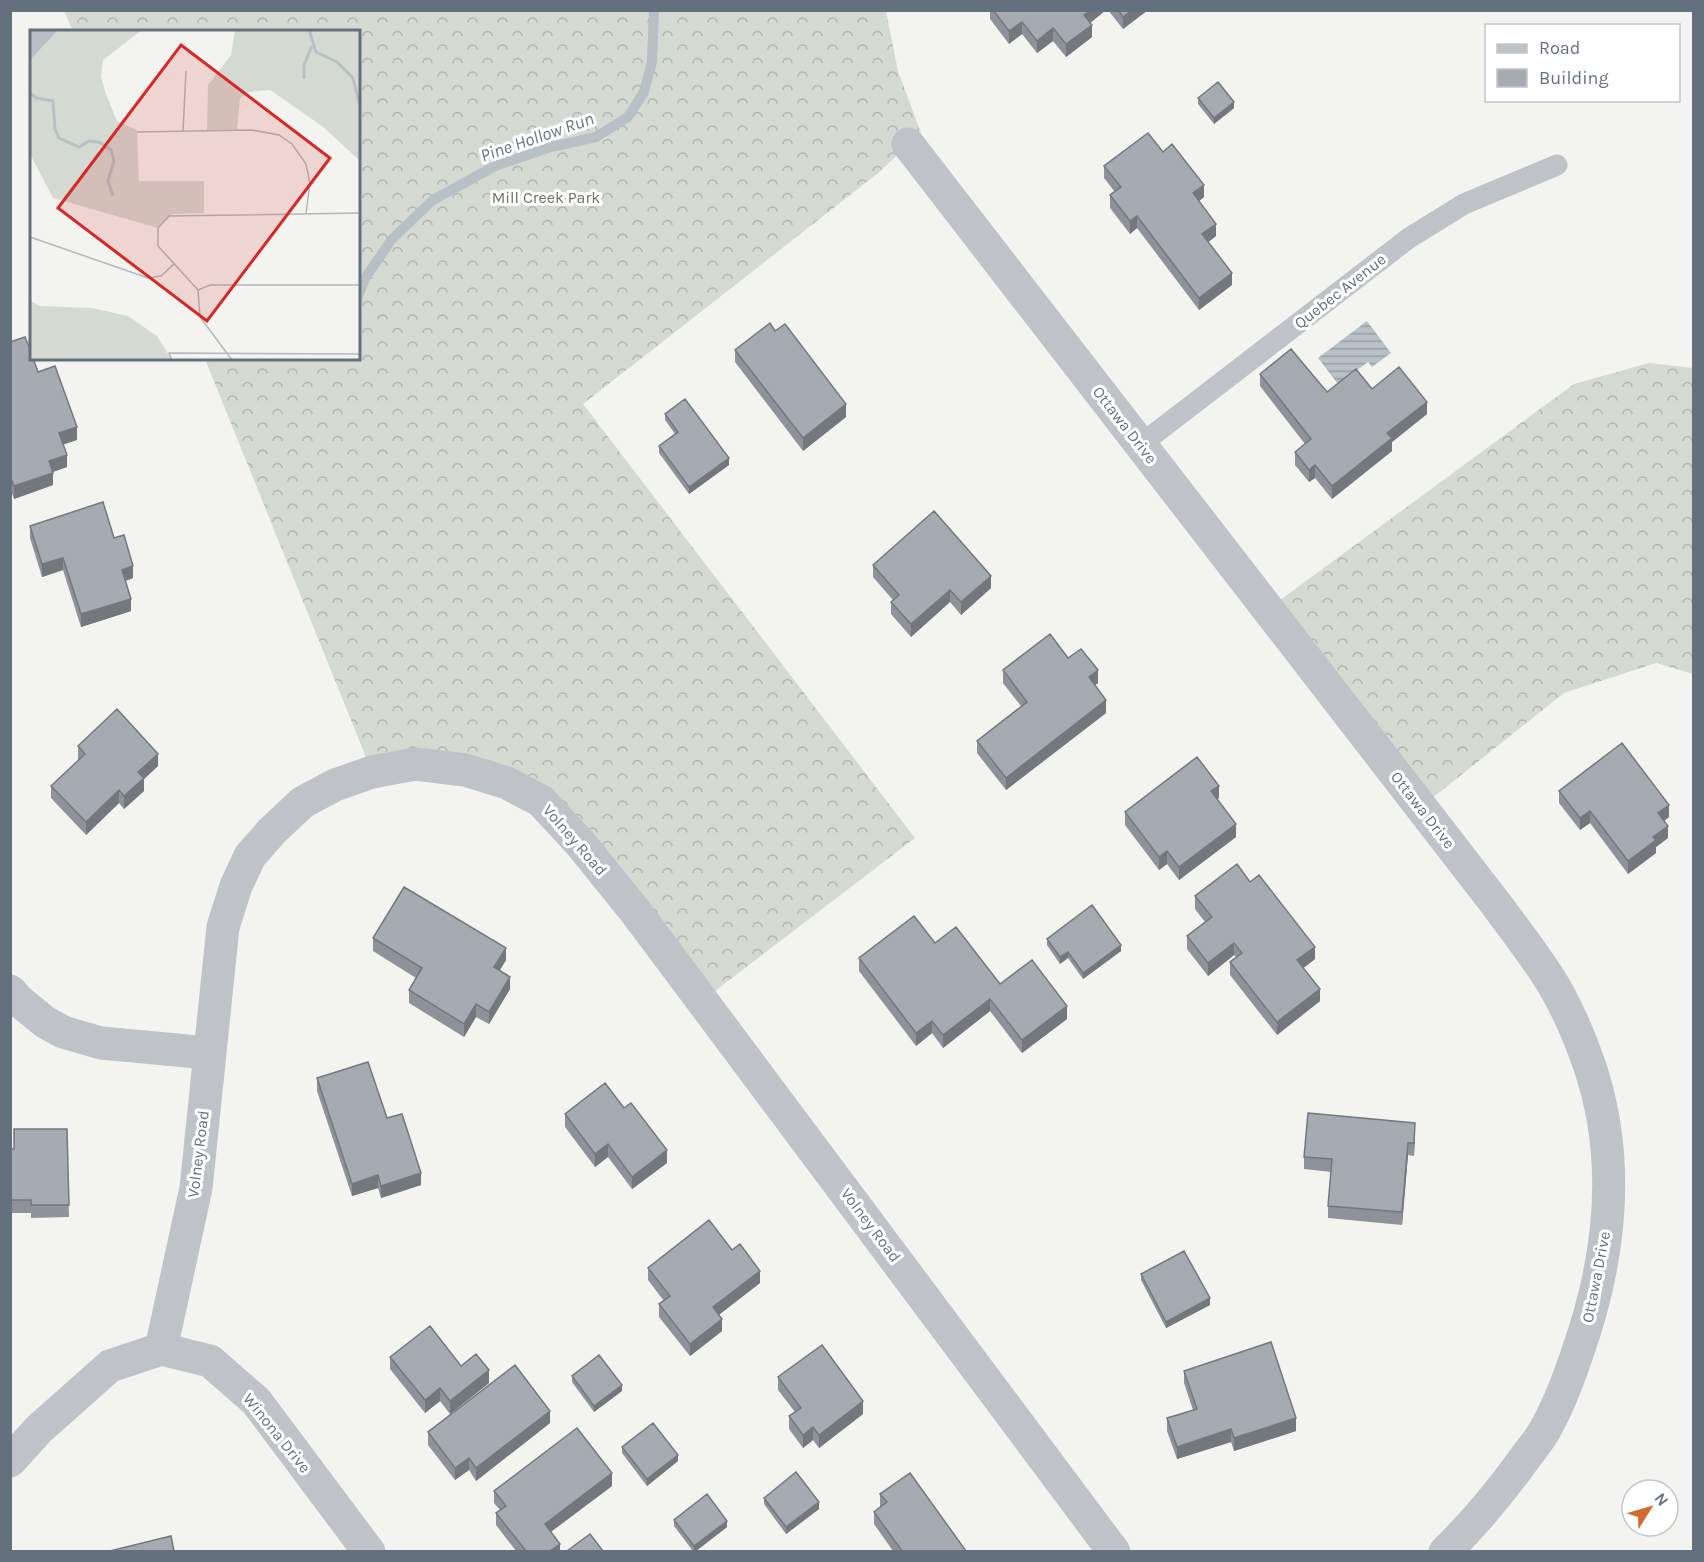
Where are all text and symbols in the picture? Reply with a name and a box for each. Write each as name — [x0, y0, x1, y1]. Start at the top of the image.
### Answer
legend — [1485, 24, 1680, 102]
inset map — [30, 30, 360, 360]
text: Road — [1539, 37, 1580, 59]
text: Building — [1539, 67, 1609, 89]
water label: Pine Hollow Run — [477, 107, 597, 167]
park label: Mill Creek Park — [492, 188, 600, 207]
street label: Quebec Avenue — [1291, 249, 1389, 333]
street label: Ottawa Drive — [1089, 383, 1161, 467]
street label: Ottawa Drive — [1387, 768, 1459, 852]
street label: Volney Road — [539, 801, 611, 879]
street label: Volney Road — [183, 1109, 213, 1199]
street label: Volney Road — [837, 1184, 905, 1266]
street label: Ottawa Drive — [1578, 1230, 1614, 1324]
street label: Winona Drive — [239, 1389, 315, 1477]
north arrow — [1620, 1478, 1680, 1538]
text: N — [1651, 1489, 1673, 1510]

